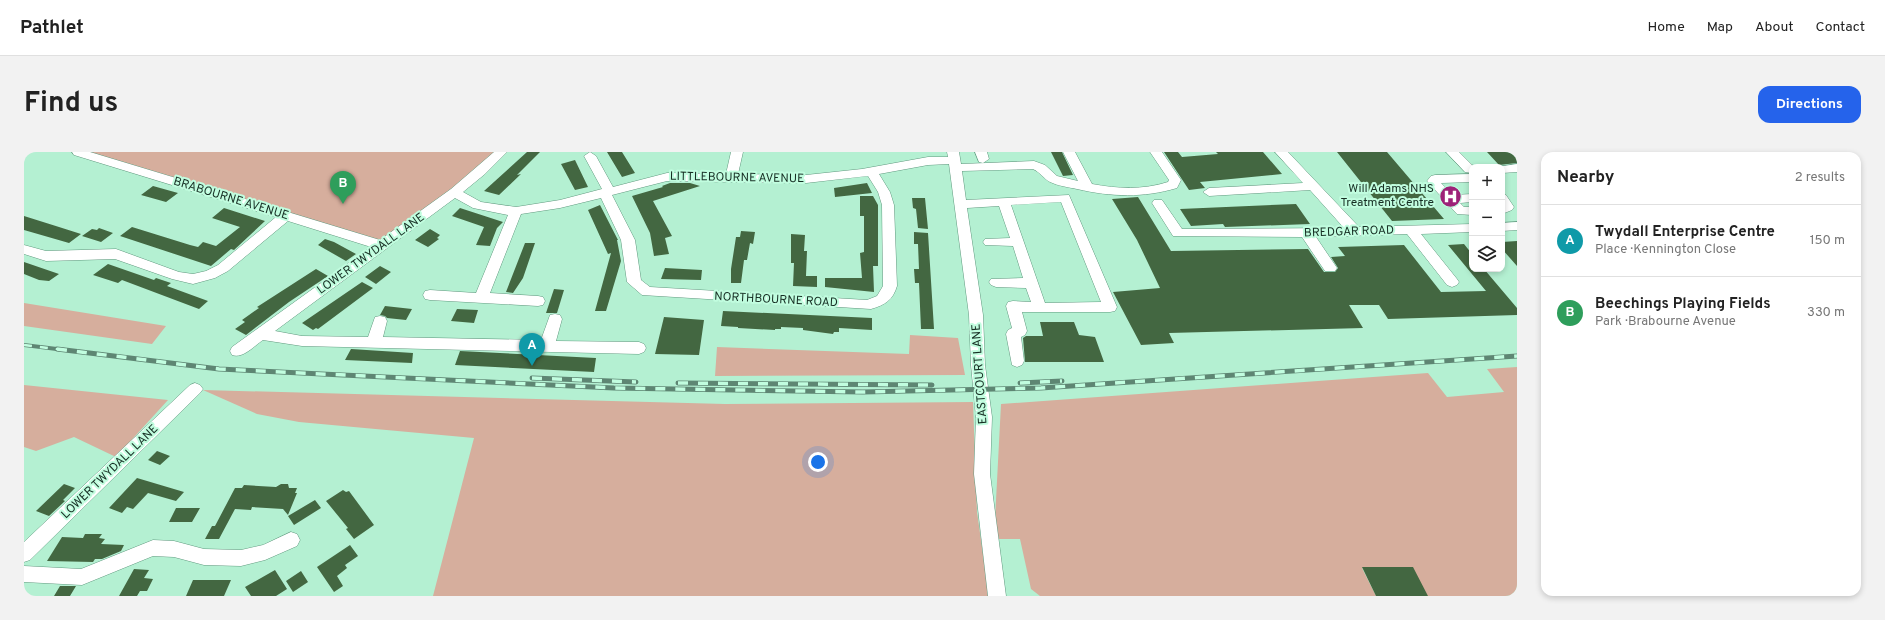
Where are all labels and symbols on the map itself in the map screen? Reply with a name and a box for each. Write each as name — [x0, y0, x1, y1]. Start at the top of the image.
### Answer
street label: LITTLEBOURNE AVENUE — [670, 169, 804, 187]
pin: B — [330, 171, 356, 204]
street label: BRABOURNE AVENUE — [171, 174, 291, 224]
place label: Will Adams NHS Treatment Centre — [1340, 181, 1434, 211]
hospital icon: Will Adams NHS Treatment Centre — [1437, 183, 1463, 209]
street label: LOWER TWYDALL LANE — [314, 210, 428, 298]
street label: BREDGAR ROAD — [1304, 222, 1394, 242]
street label: NORTHBOURNE ROAD — [714, 289, 838, 311]
street label: EASTCOURT LANE — [969, 323, 991, 425]
pin: A — [519, 333, 545, 366]
street label: LOWER TWYDALL LANE — [58, 421, 162, 523]
your location — [808, 452, 828, 472]

